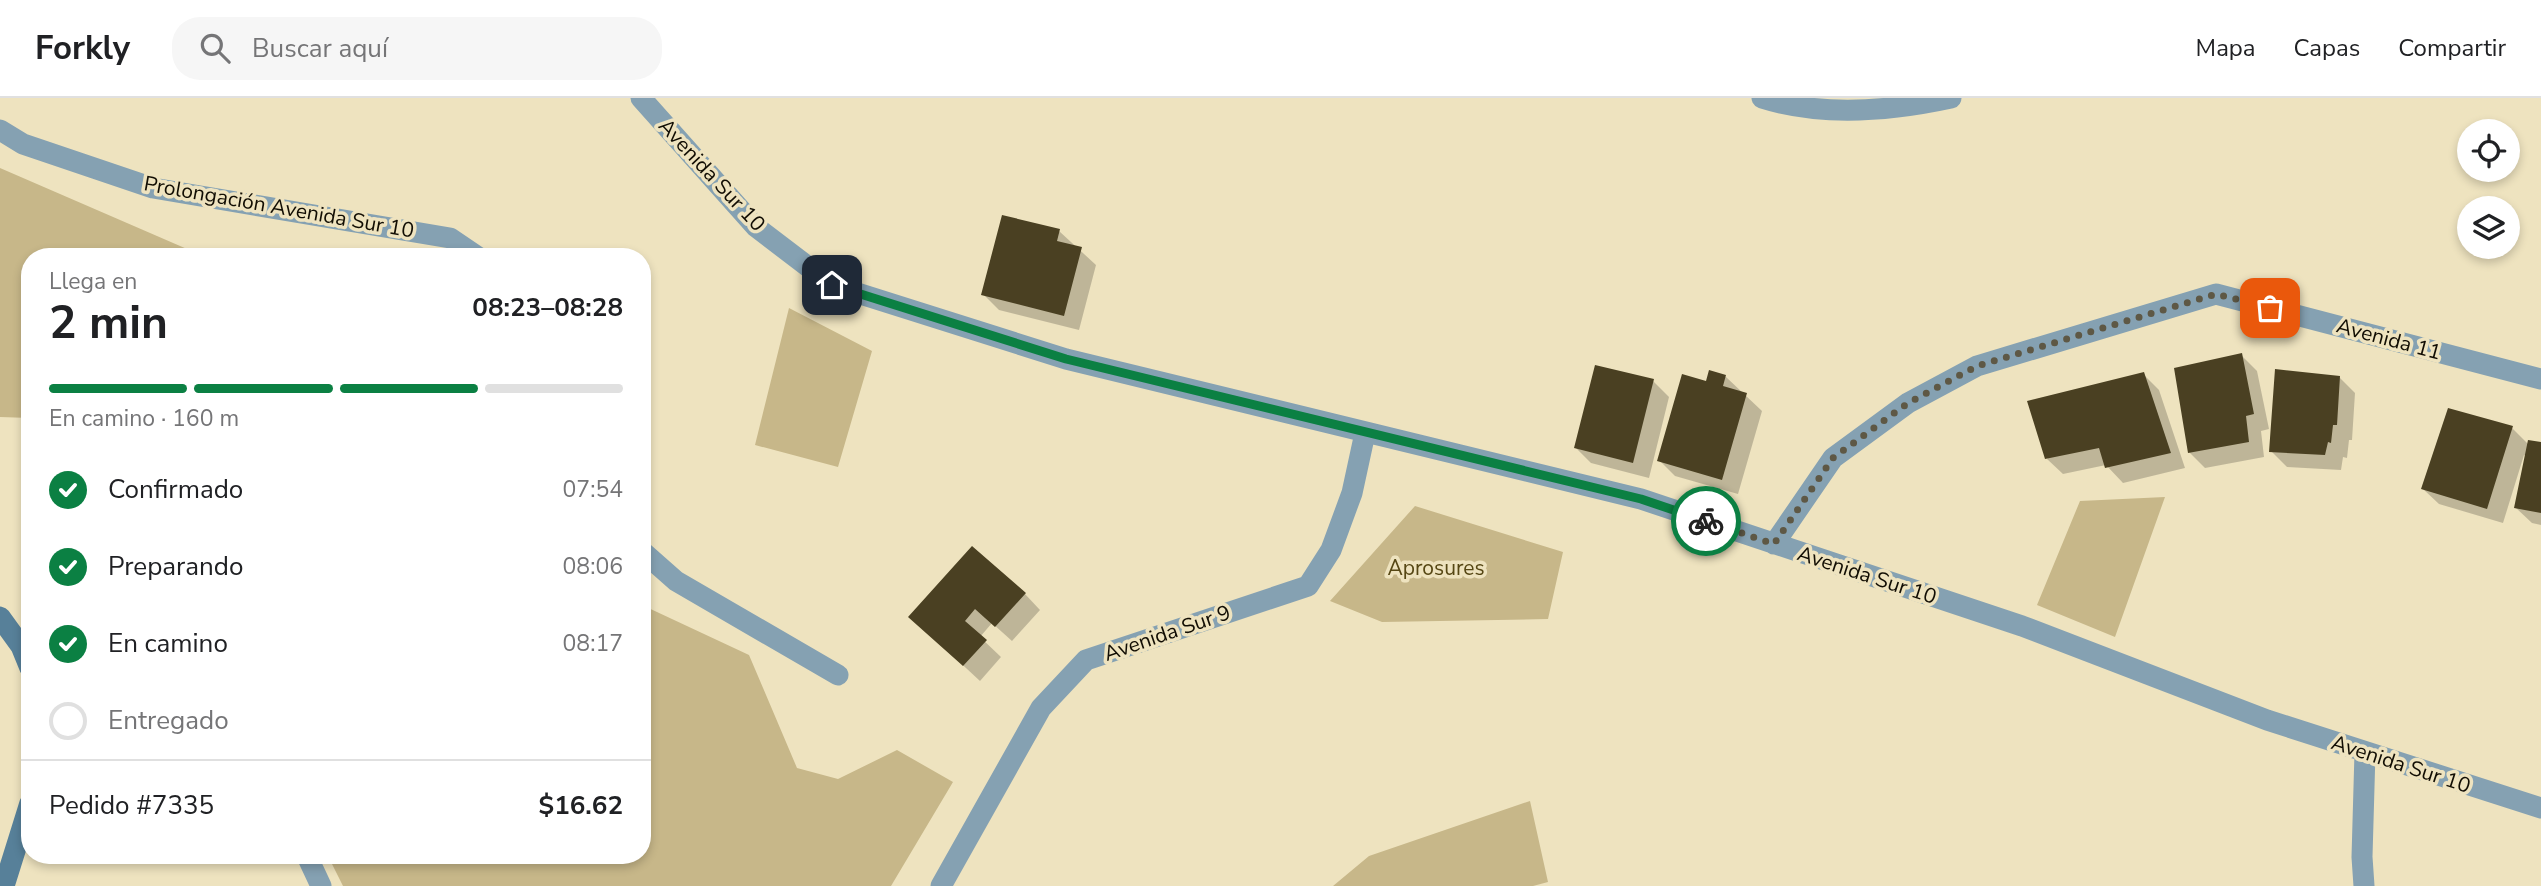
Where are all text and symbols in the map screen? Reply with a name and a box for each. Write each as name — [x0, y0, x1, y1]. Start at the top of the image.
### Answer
search box — [172, 17, 662, 80]
text: Forkly — [35, 26, 130, 71]
icon: search — [196, 29, 234, 67]
text: Buscar aquí — [252, 31, 388, 66]
text: Mapa — [2196, 32, 2256, 64]
text: Capas — [2294, 32, 2360, 64]
text: Compartir — [2398, 32, 2506, 64]
street label: Avenida Sur 10 — [652, 112, 772, 238]
map controls — [2457, 119, 2520, 259]
button: locate — [2457, 119, 2520, 182]
street label: Prolongación Avenida Sur 10 — [142, 169, 416, 245]
button: layers — [2457, 196, 2520, 259]
pin — [802, 255, 862, 315]
text: Llega en — [49, 266, 137, 297]
icon: home — [813, 266, 851, 304]
pin — [2240, 278, 2300, 338]
icon: bag — [2251, 289, 2289, 327]
text: 08:23–08:28 — [472, 290, 623, 325]
text: 2 min — [49, 291, 168, 354]
street label: Avenida 11 — [2334, 312, 2444, 366]
text: En camino · 160 m — [49, 403, 239, 434]
icon: check — [49, 471, 87, 509]
text: Confirmado — [108, 472, 243, 507]
text: 07:54 — [563, 474, 623, 505]
courier — [1671, 486, 1741, 556]
icon: bike — [1687, 502, 1725, 540]
street label: Avenida Sur 10 — [1794, 539, 1940, 611]
icon: check — [49, 548, 87, 586]
text: Preparando — [108, 549, 243, 584]
text: 08:06 — [563, 551, 623, 582]
park label: Aprosures — [1387, 554, 1485, 582]
street label: Avenida Sur 9 — [1100, 598, 1234, 668]
icon: check — [49, 625, 87, 663]
text: En camino — [108, 626, 228, 661]
text: 08:17 — [563, 628, 623, 659]
text: Entregado — [108, 703, 229, 738]
street label: Avenida Sur 10 — [2328, 728, 2474, 800]
text: Pedido #7335 — [49, 788, 214, 823]
text: $16.62 — [539, 788, 623, 823]

